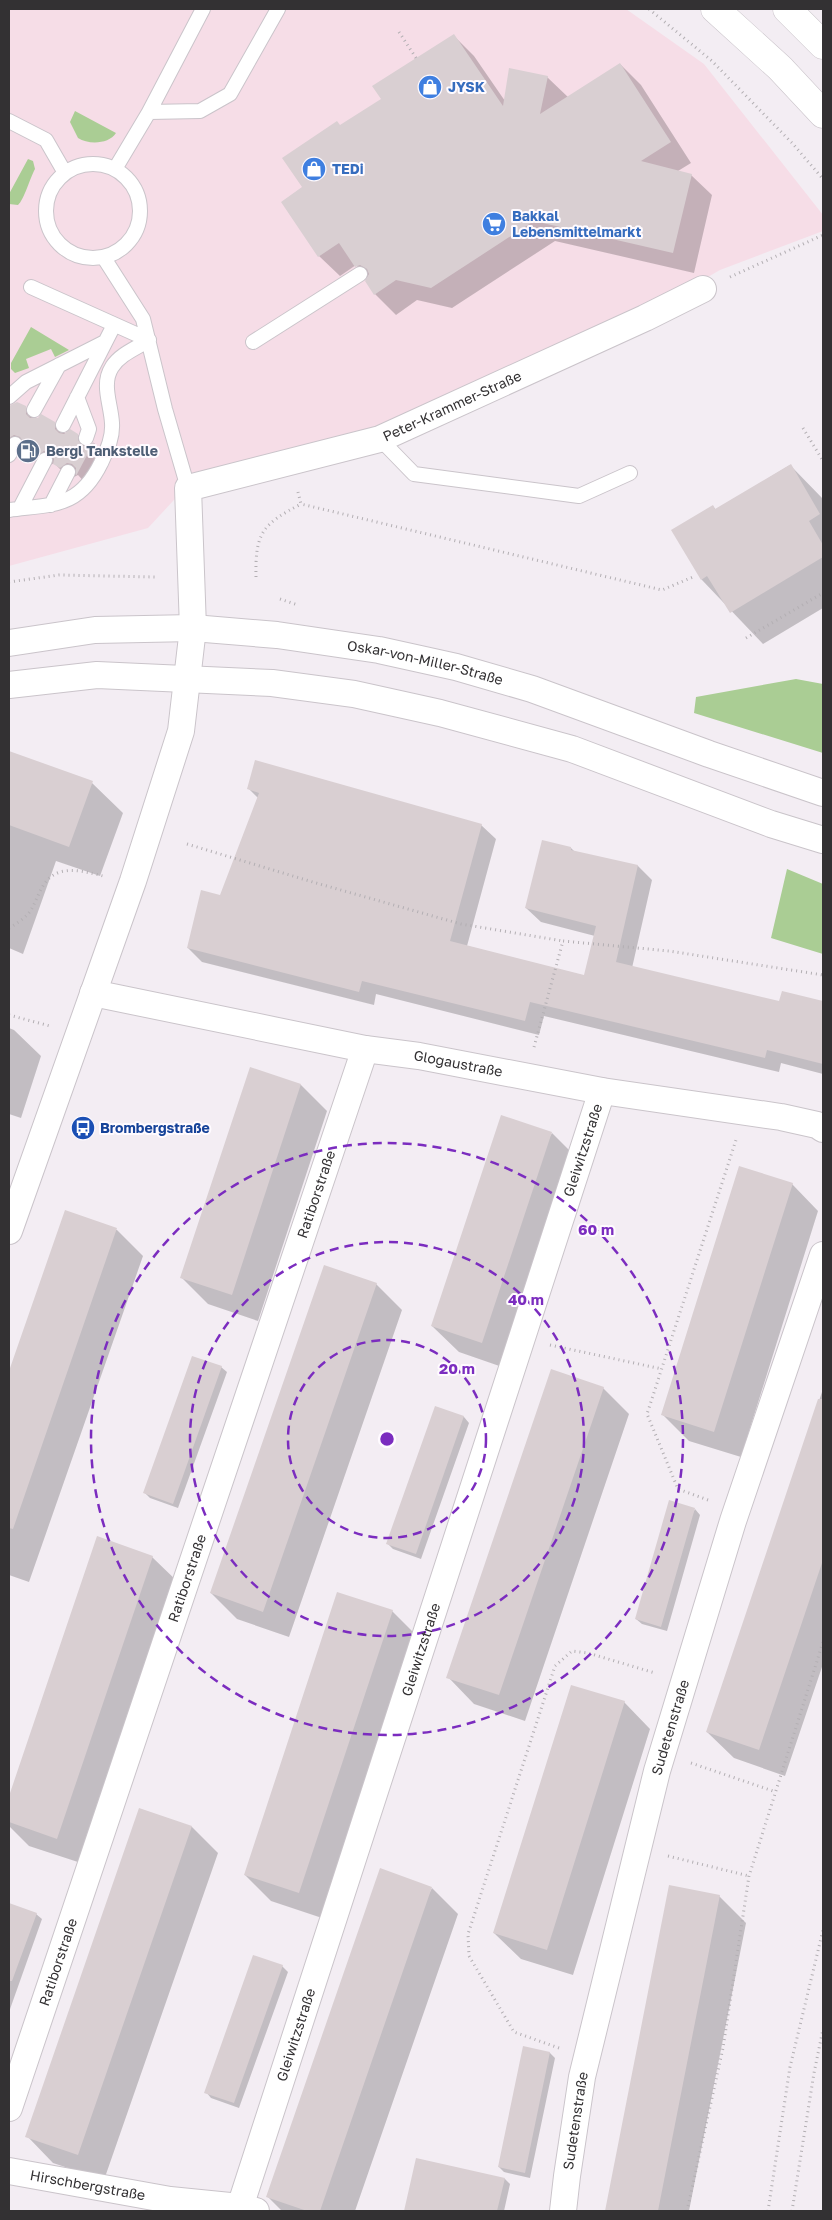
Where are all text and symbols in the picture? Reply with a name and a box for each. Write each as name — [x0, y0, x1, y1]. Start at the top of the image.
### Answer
shop icon: JYSK — [417, 74, 443, 100]
place label: JYSK — [448, 78, 485, 95]
shop icon: TEDi — [301, 156, 327, 182]
place label: TEDi — [332, 160, 364, 177]
place label: Bakkal Lebensmittelmarkt — [512, 207, 642, 240]
supermarket icon: Bakkal Lebensmittelmarkt — [481, 211, 507, 237]
street label: Peter-Krammer-Straße — [380, 367, 524, 445]
fuel station icon: Bergl Tankstelle — [15, 438, 41, 464]
place label: Bergl Tankstelle — [46, 442, 158, 459]
street label: Oskar-von-Miller-Straße — [346, 636, 505, 688]
street label: Glogaustraße — [413, 1046, 504, 1080]
street label: Gleiwitzstraße — [559, 1101, 605, 1199]
bus stop icon: Brombergstraße — [70, 1115, 96, 1141]
place label: Brombergstraße — [100, 1119, 210, 1136]
street label: Ratiborstraße — [293, 1148, 338, 1240]
text: 60 m — [578, 1220, 614, 1238]
text: 40 m — [508, 1290, 544, 1308]
text: 20 m — [439, 1359, 475, 1377]
centre of rings — [378, 1430, 396, 1448]
street label: Ratiborstraße — [164, 1532, 209, 1624]
street label: Gleiwitzstraße — [397, 1601, 443, 1698]
street label: Sudetenstraße — [647, 1677, 692, 1777]
street label: Ratiborstraße — [35, 1916, 80, 2008]
street label: Gleiwitzstraße — [272, 1986, 318, 2083]
street label: Sudetenstraße — [559, 2070, 591, 2171]
street label: Hirschbergstraße — [29, 2166, 147, 2203]

